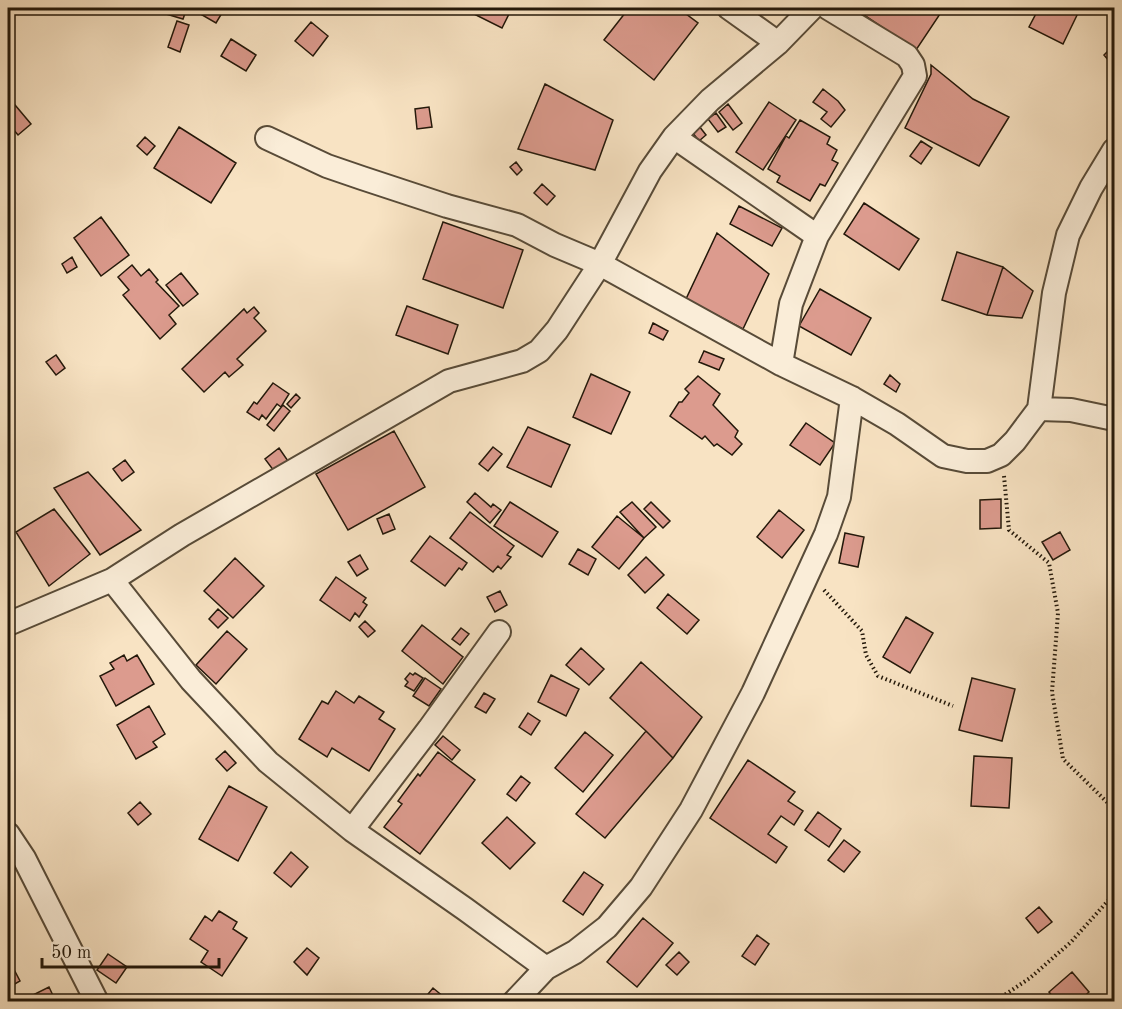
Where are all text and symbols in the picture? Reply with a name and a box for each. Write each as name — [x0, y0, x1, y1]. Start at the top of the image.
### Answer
scale bar — [42, 931, 219, 969]
text: 50 m — [51, 944, 91, 962]

